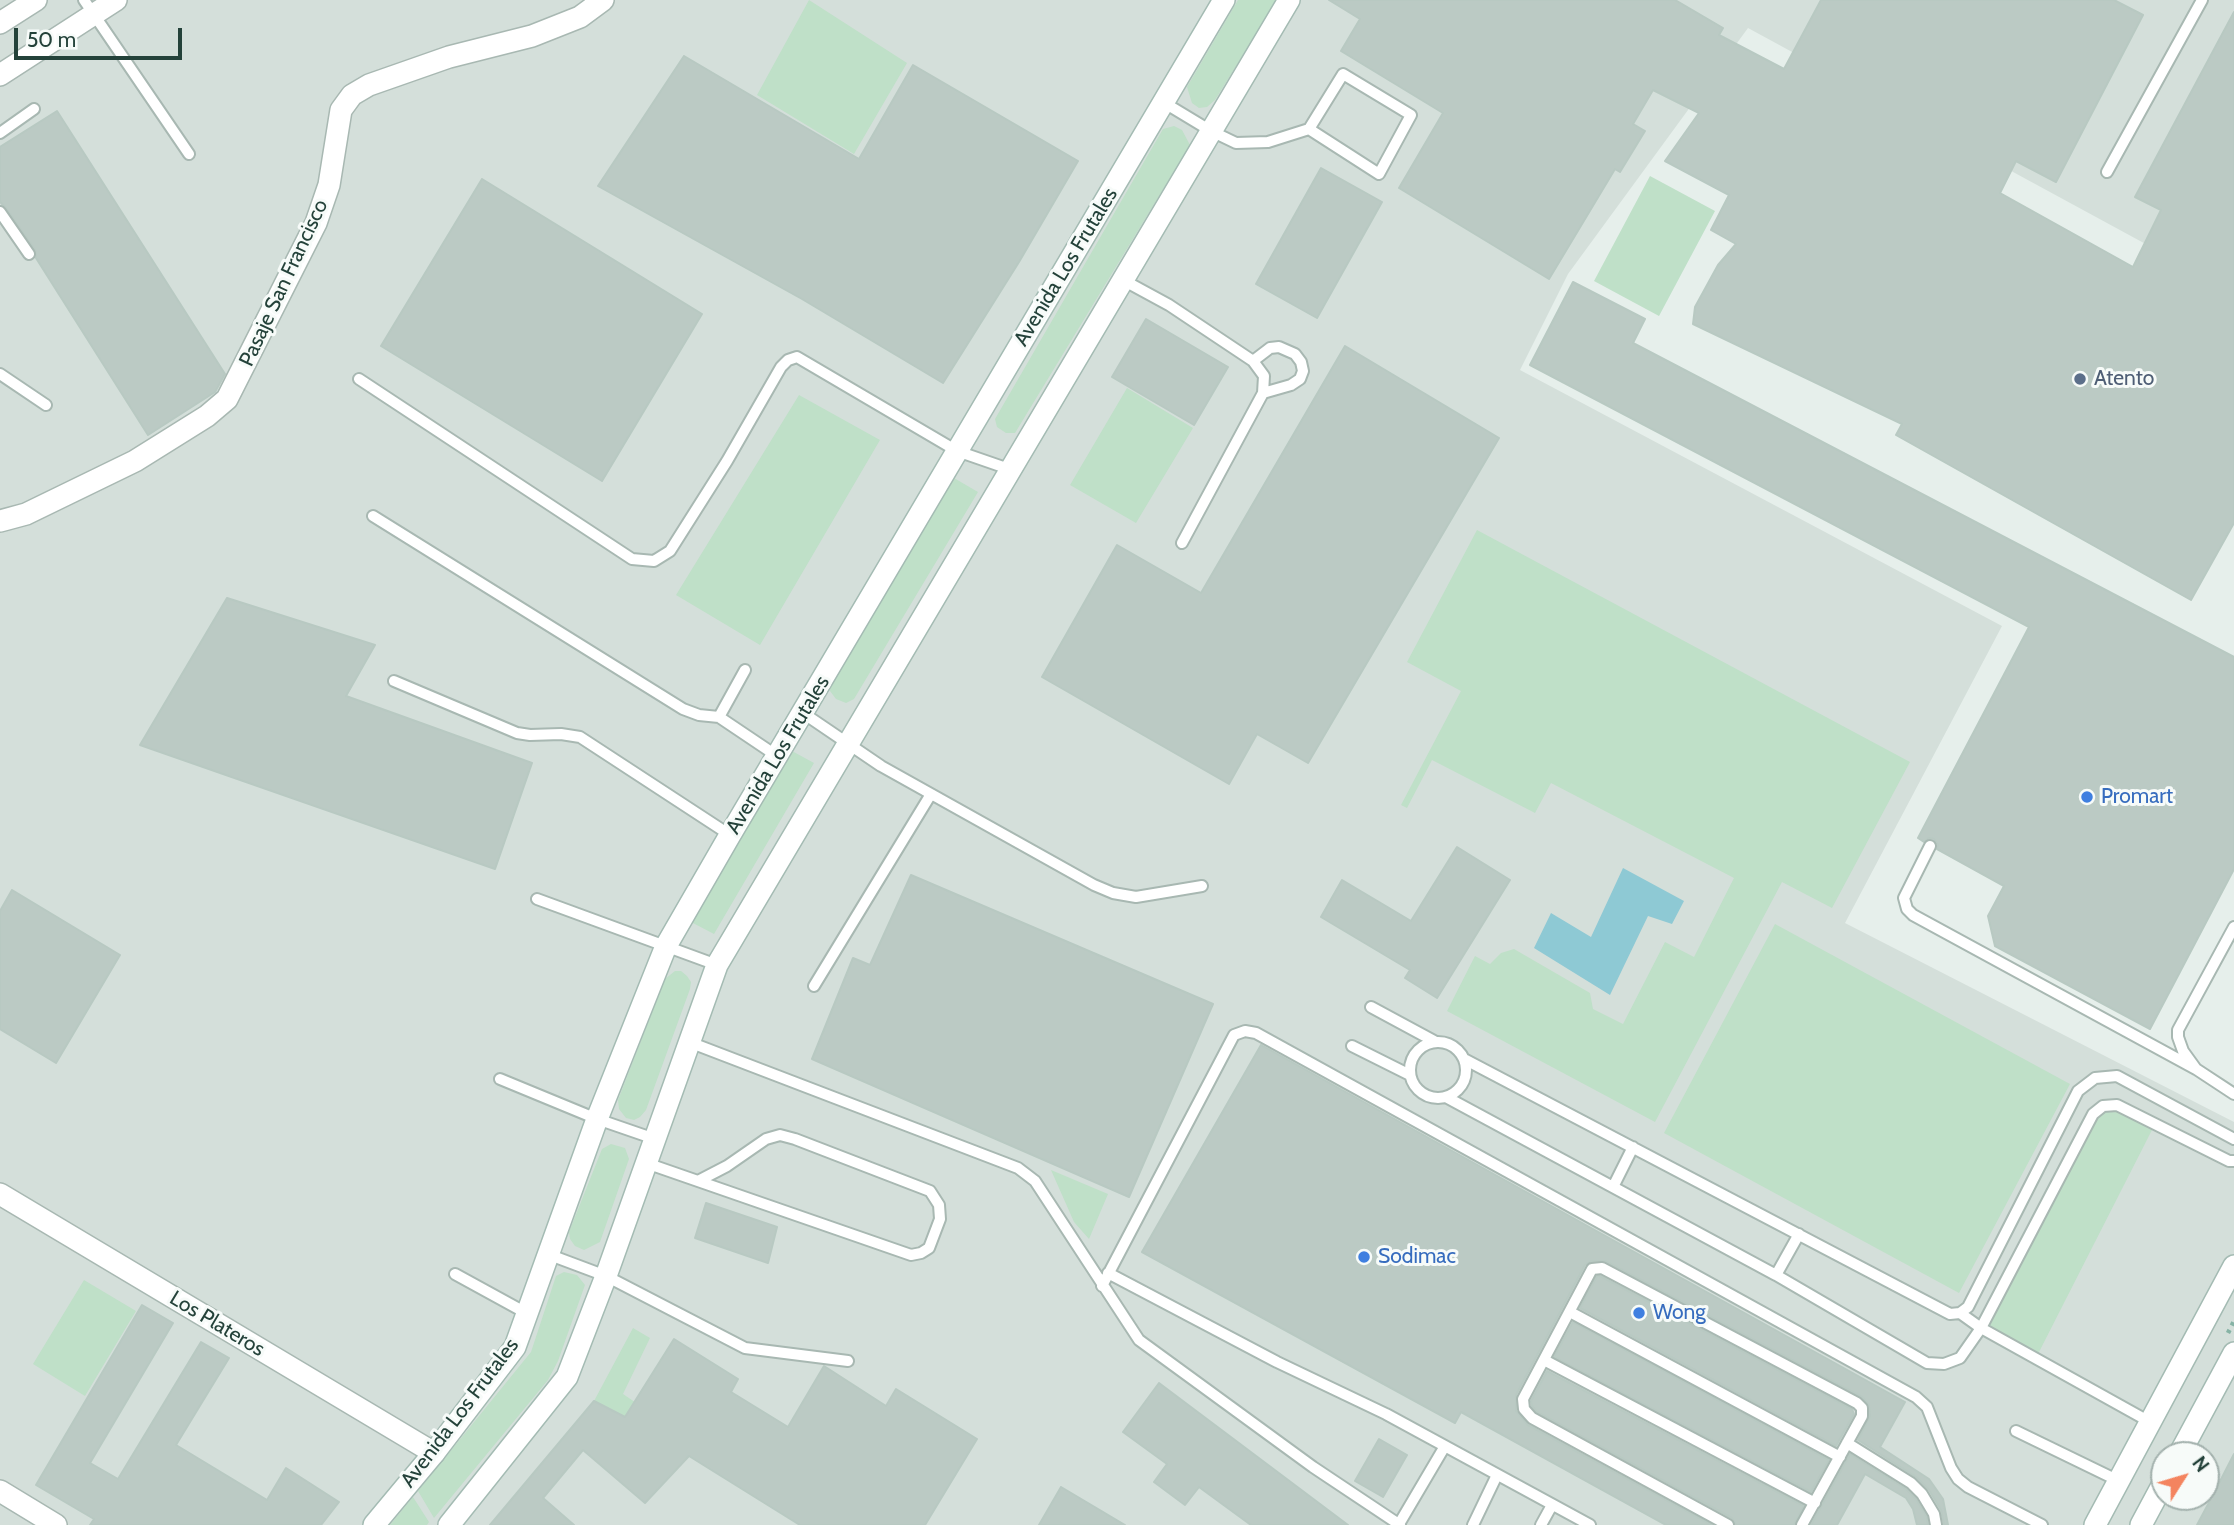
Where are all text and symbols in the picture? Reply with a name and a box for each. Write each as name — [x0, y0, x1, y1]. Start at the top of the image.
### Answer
scale bar — [18, 14, 186, 58]
text: 50 m — [27, 27, 76, 52]
street label: Avenida Los Frutales — [1009, 183, 1123, 351]
street label: Pasaje San Francisco — [234, 196, 334, 370]
place label: Atento — [2094, 366, 2154, 392]
marker: Atento — [2072, 371, 2088, 387]
street label: Avenida Los Frutales — [721, 671, 835, 839]
place label: Promart — [2101, 784, 2173, 810]
marker: Promart — [2079, 789, 2095, 805]
place label: Sodimac — [1378, 1244, 1456, 1270]
marker: Sodimac — [1356, 1249, 1372, 1265]
street label: Los Plateros — [165, 1286, 269, 1362]
place label: Wong — [1653, 1300, 1706, 1326]
marker: Wong — [1631, 1305, 1647, 1321]
street label: Avenida Los Frutales — [396, 1333, 524, 1493]
north arrow — [2150, 1441, 2220, 1511]
text: N — [2187, 1452, 2214, 1477]

